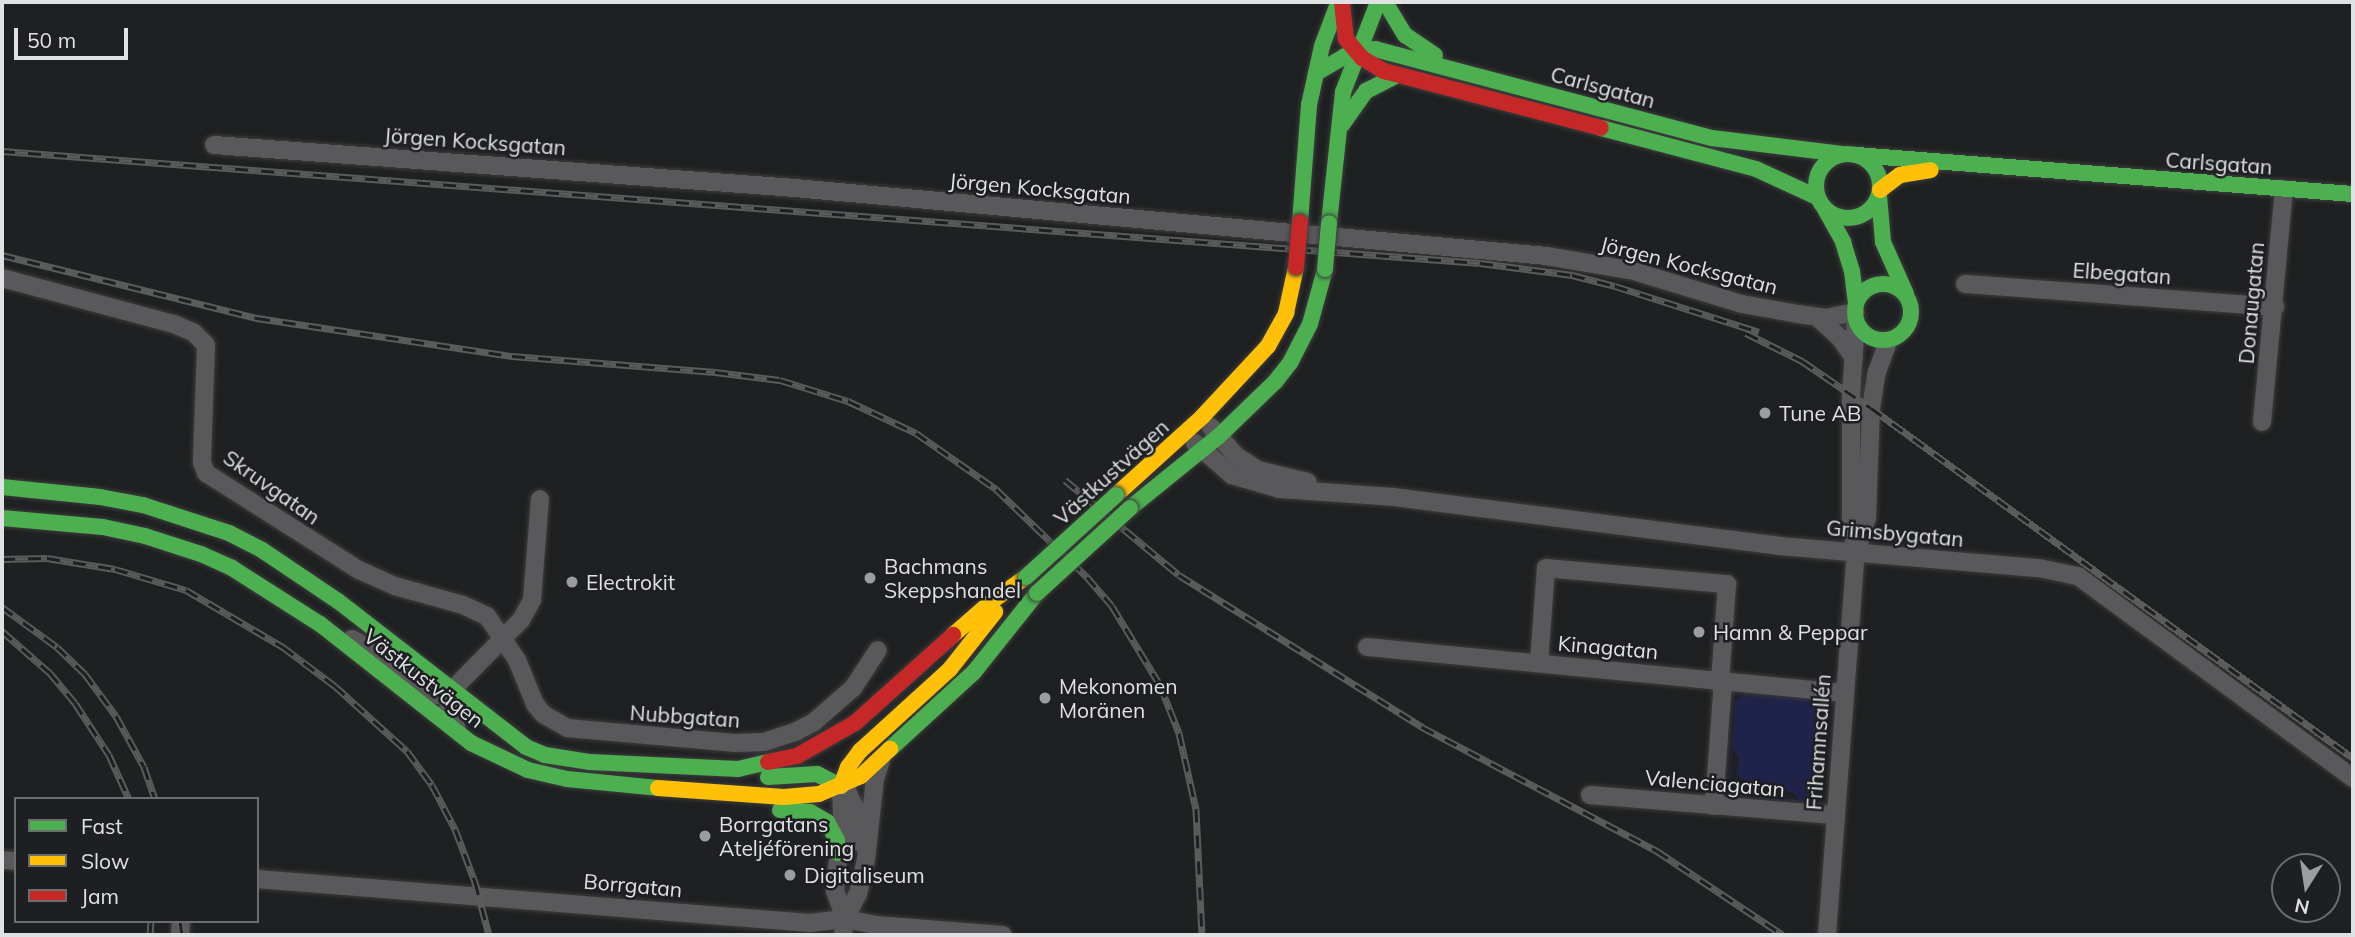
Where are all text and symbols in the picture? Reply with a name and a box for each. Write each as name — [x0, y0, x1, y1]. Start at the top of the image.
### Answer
scale bar — [18, 14, 131, 58]
text: 50 m — [27, 27, 76, 53]
street label: Carlsgatan — [1548, 61, 1658, 113]
street label: Jörgen Kocksgatan — [383, 122, 567, 160]
street label: Carlsgatan — [2165, 147, 2273, 179]
street label: Jörgen Kocksgatan — [948, 168, 1132, 208]
street label: Jörgen Kocksgatan — [1598, 231, 1780, 299]
street label: Donaugatan — [2233, 241, 2269, 365]
street label: Elbegatan — [2072, 257, 2172, 289]
place label: Tune AB — [1779, 400, 1861, 426]
marker: Tune AB — [1757, 405, 1773, 421]
street label: Västkustvägen — [1048, 414, 1174, 530]
street label: Skruvgatan — [219, 445, 325, 529]
street label: Grimsbygatan — [1825, 514, 1965, 552]
place label: Bachmans Skeppshandel — [884, 553, 1021, 603]
place label: Electrokit — [586, 569, 675, 595]
marker: Bachmans Skeppshandel — [862, 570, 878, 586]
marker: Electrokit — [564, 574, 580, 590]
place label: Hamn & Peppar — [1713, 619, 1868, 645]
street label: Västkustvägen — [359, 623, 489, 733]
marker: Hamn & Peppar — [1691, 624, 1707, 640]
street label: Kinagatan — [1557, 630, 1659, 664]
place label: Mekonomen Moränen — [1059, 673, 1177, 723]
street label: Frihamnsallén — [1801, 673, 1835, 811]
marker: Mekonomen Moränen — [1037, 690, 1053, 706]
street label: Nubbgatan — [629, 700, 741, 732]
street label: Valenciagatan — [1644, 764, 1786, 802]
legend — [14, 797, 259, 923]
place label: Borrgatans Ateljéförening — [719, 811, 854, 861]
text: Fast — [81, 813, 123, 839]
marker: Borrgatans Ateljéförening — [697, 828, 713, 844]
text: Slow — [81, 848, 129, 874]
north arrow — [2271, 853, 2341, 923]
place label: Digitaliseum — [804, 862, 925, 888]
marker: Digitaliseum — [782, 867, 798, 883]
street label: Borrgatan — [583, 868, 683, 902]
text: Jam — [81, 883, 119, 909]
text: N — [2293, 893, 2312, 920]

